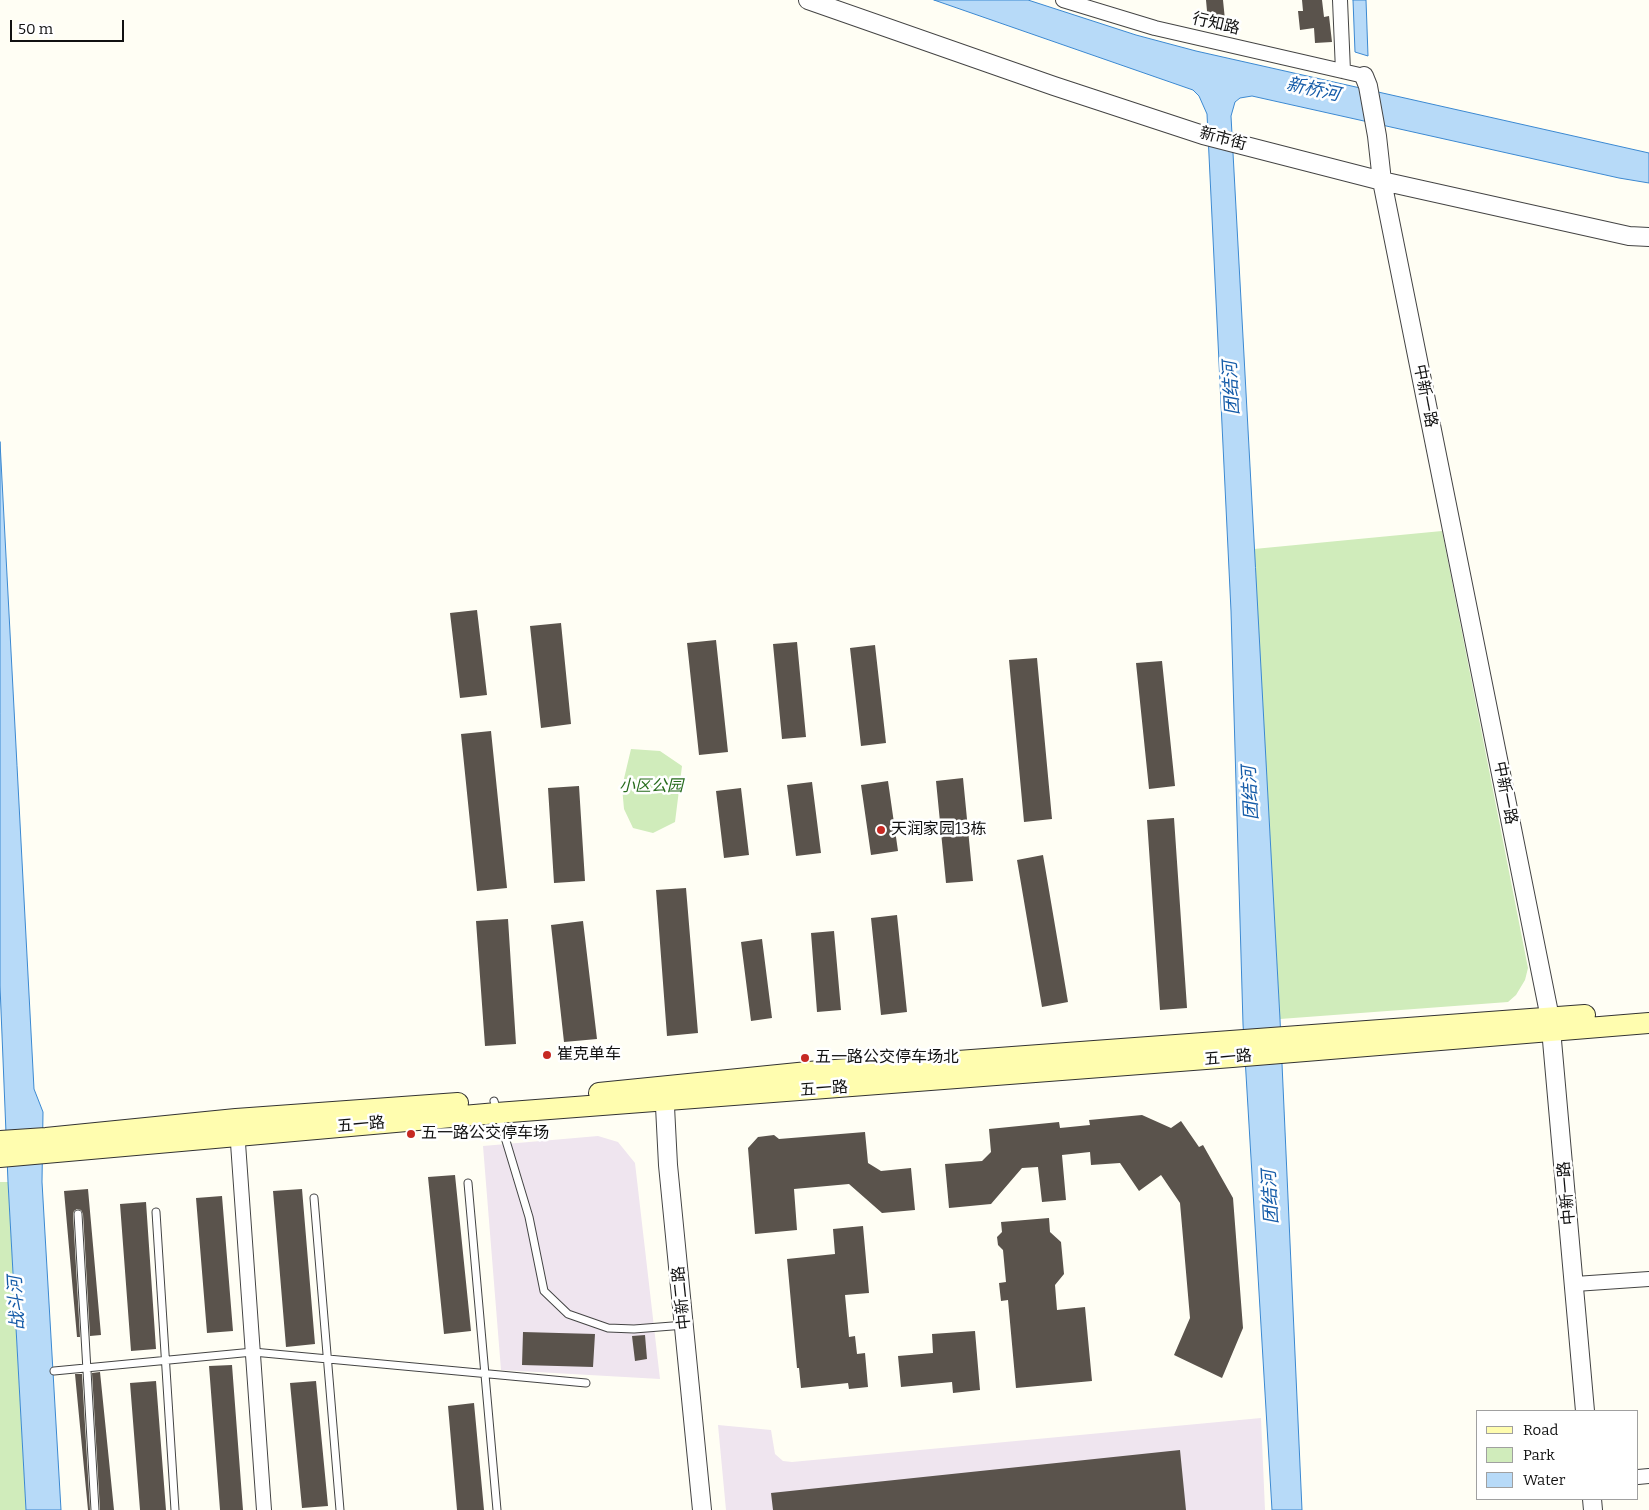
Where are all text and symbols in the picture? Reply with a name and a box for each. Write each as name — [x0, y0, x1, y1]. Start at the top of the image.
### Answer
street label: 行知路 — [1190, 9, 1242, 39]
scale bar — [12, 10, 126, 42]
text: 50 m — [18, 20, 53, 38]
water label: 新桥河 — [1284, 74, 1342, 106]
street label: 新市街 — [1197, 124, 1249, 154]
water label: 团结河 — [1220, 360, 1244, 416]
street label: 中新一路 — [1409, 363, 1441, 429]
street label: 中新一路 — [1489, 760, 1521, 826]
water label: 团结河 — [1239, 765, 1263, 821]
park label: 小区公园 — [619, 777, 683, 797]
place label: 天润家园13栋 — [891, 820, 987, 840]
marker: 天润家园13栋 — [875, 824, 887, 836]
place label: 崔克单车 — [557, 1045, 621, 1065]
street label: 五一路 — [1203, 1046, 1253, 1070]
place label: 五一路公交停车场北 — [815, 1048, 959, 1068]
marker: 崔克单车 — [541, 1049, 553, 1061]
marker: 五一路公交停车场北 — [799, 1052, 811, 1064]
street label: 五一路 — [799, 1078, 849, 1100]
street label: 五一路 — [336, 1113, 386, 1137]
place label: 五一路公交停车场 — [421, 1124, 549, 1144]
marker: 五一路公交停车场 — [405, 1128, 417, 1140]
street label: 中新一路 — [1555, 1160, 1579, 1226]
water label: 团结河 — [1259, 1169, 1283, 1225]
street label: 中新二路 — [669, 1265, 695, 1331]
water label: 战斗河 — [5, 1275, 29, 1331]
legend — [1476, 1410, 1639, 1500]
text: Road — [1523, 1421, 1558, 1439]
text: Park — [1523, 1446, 1555, 1464]
text: Water — [1523, 1471, 1565, 1489]

